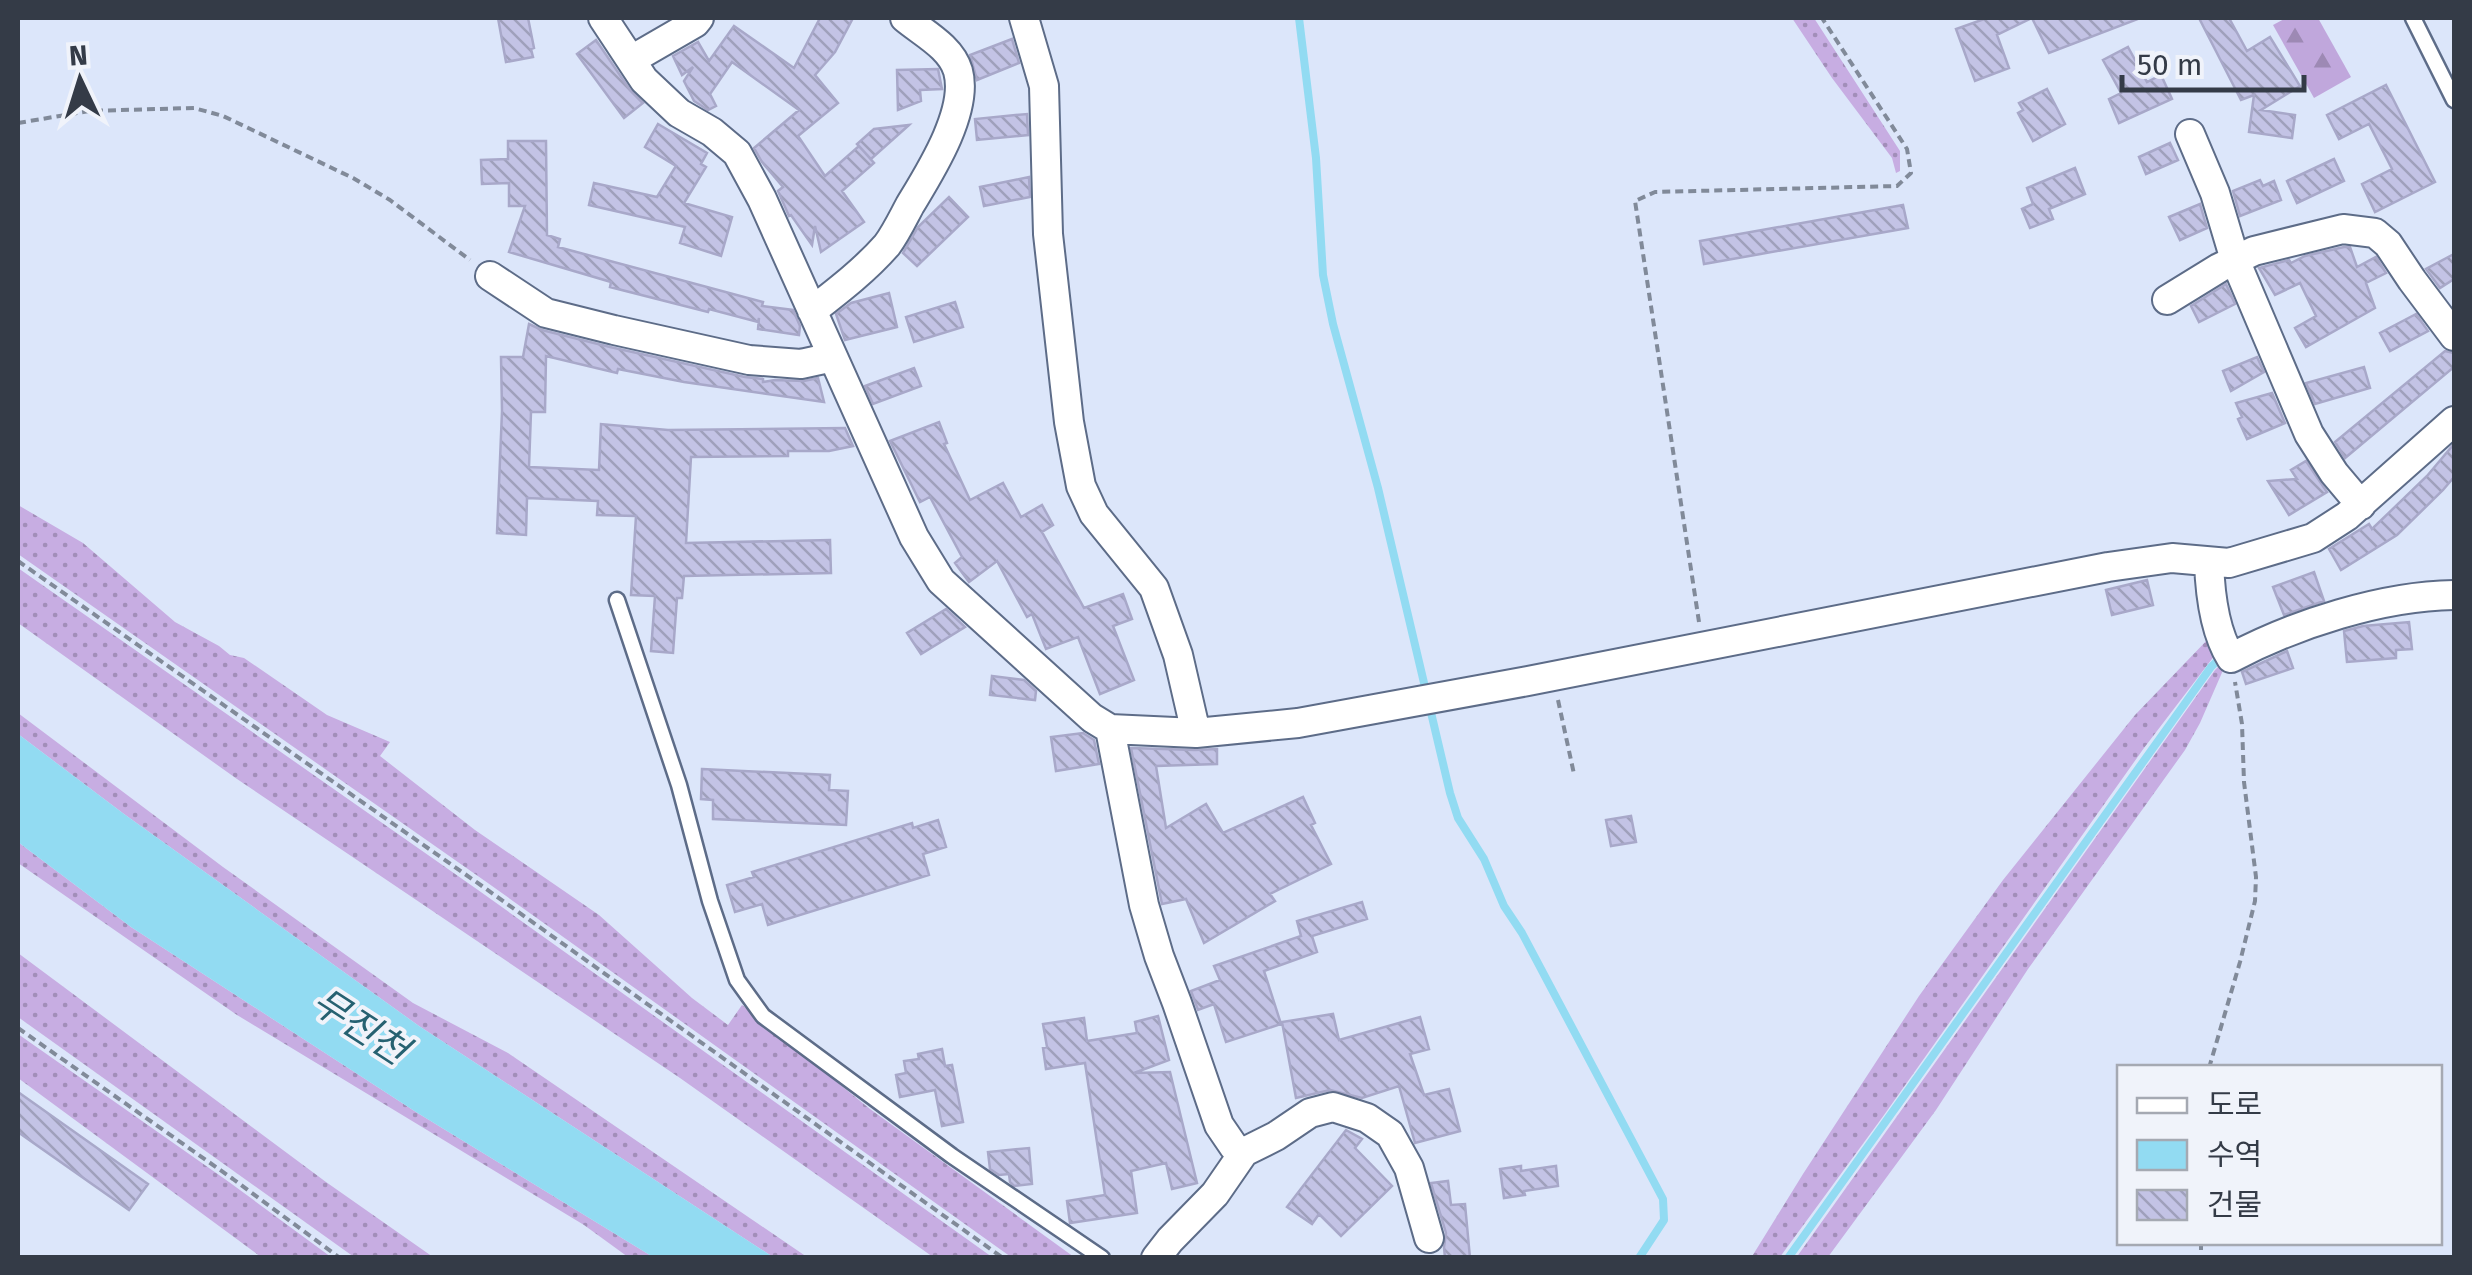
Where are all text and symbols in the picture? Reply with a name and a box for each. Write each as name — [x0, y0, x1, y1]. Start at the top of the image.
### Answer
north arrow — [30, 30, 130, 130]
scale bar — [2122, 30, 2304, 92]
text: N — [68, 38, 89, 73]
text: 50 m — [2137, 47, 2202, 83]
water label: 무진천 — [303, 978, 420, 1076]
legend — [2117, 1065, 2442, 1245]
text: 도로 — [2207, 1087, 2262, 1123]
text: 수역 — [2207, 1137, 2262, 1173]
text: 건물 — [2207, 1187, 2262, 1223]

